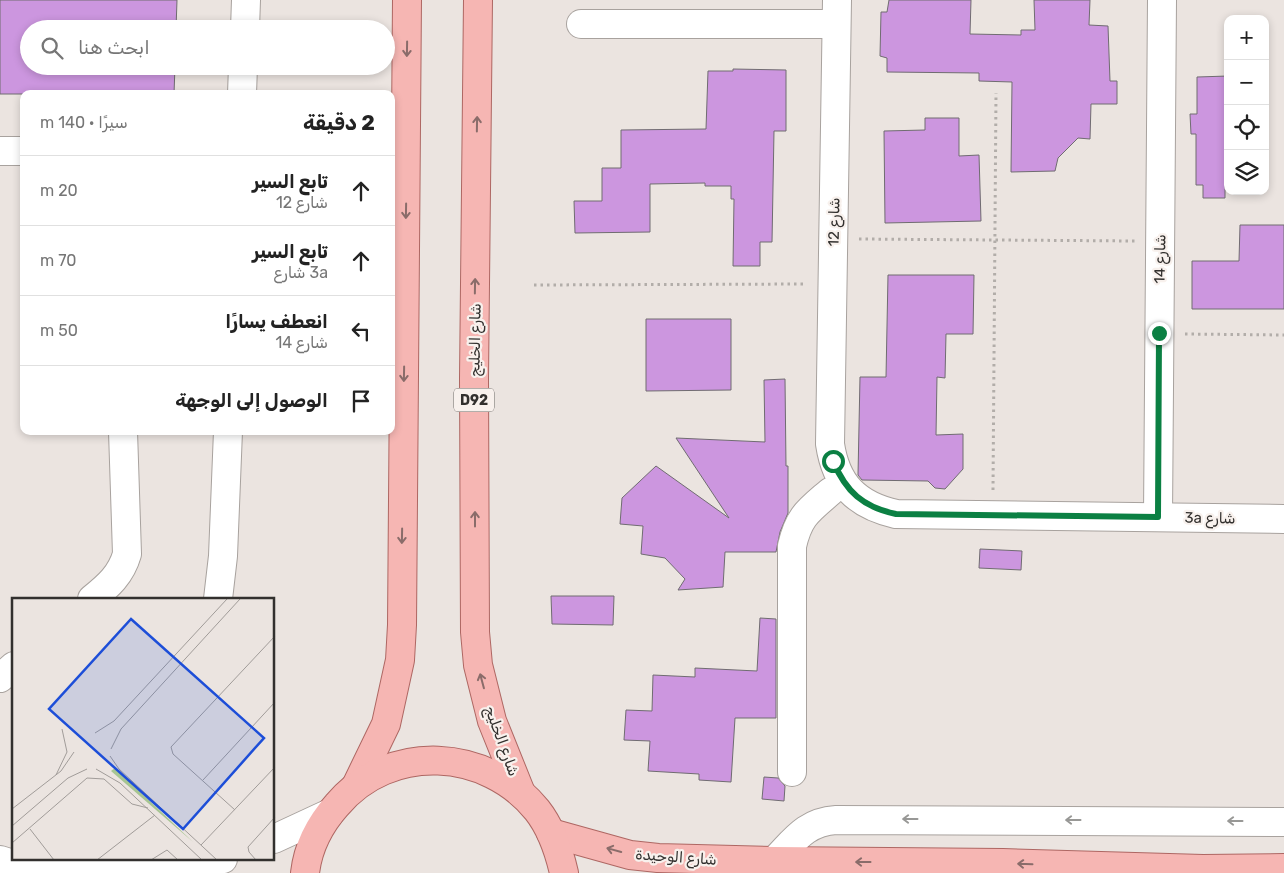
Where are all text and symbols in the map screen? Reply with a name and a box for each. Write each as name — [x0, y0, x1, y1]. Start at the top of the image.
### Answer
map controls — [1224, 15, 1269, 195]
button: + — [1224, 15, 1269, 60]
search box — [20, 20, 395, 75]
icon: search — [38, 34, 66, 62]
text: ابحث هنا — [78, 36, 150, 59]
one-way arrow — [402, 40, 412, 56]
button: − — [1224, 60, 1269, 105]
button: locate — [1224, 105, 1269, 150]
text: 2 دقيقة — [303, 110, 375, 135]
text: سيرًا · 140 m — [40, 113, 128, 132]
one-way arrow — [472, 116, 482, 132]
button: layers — [1224, 150, 1269, 195]
text: تابع السير — [252, 170, 328, 193]
icon: ahead — [347, 177, 375, 205]
text: 20 m — [40, 181, 78, 200]
text: شارع 12 — [276, 193, 328, 212]
street label: شارع 12 — [825, 197, 845, 247]
one-way arrow — [401, 203, 410, 219]
street label: شارع 14 — [1151, 234, 1171, 284]
text: تابع السير — [252, 240, 328, 263]
icon: ahead — [347, 247, 375, 275]
text: 70 m — [40, 251, 77, 270]
text: 3a شارع — [274, 263, 328, 282]
one-way arrow — [470, 278, 480, 294]
street label: شارع الخليج — [465, 303, 487, 377]
text: انعطف يسارًا — [225, 310, 328, 333]
icon: left — [347, 317, 375, 345]
text: 50 m — [40, 321, 78, 340]
route end — [1148, 322, 1171, 345]
text: شارع 14 — [275, 333, 328, 352]
one-way arrow — [399, 365, 409, 381]
icon: arrive — [347, 387, 375, 415]
road number: D92 — [454, 388, 494, 412]
text: الوصول إلى الوجهة — [175, 389, 328, 412]
route start — [822, 450, 845, 473]
street label: 3a شارع — [1184, 509, 1236, 529]
one-way arrow — [470, 511, 480, 527]
one-way arrow — [398, 528, 407, 544]
inset map — [12, 598, 275, 860]
one-way arrow — [477, 673, 486, 689]
street label: شارع الخليج — [479, 703, 523, 779]
one-way arrow — [903, 814, 919, 824]
one-way arrow — [1065, 815, 1082, 825]
one-way arrow — [1228, 816, 1244, 826]
one-way arrow — [606, 845, 622, 854]
street label: شارع الوحيدة — [634, 845, 717, 871]
one-way arrow — [855, 857, 872, 867]
one-way arrow — [1018, 859, 1034, 869]

